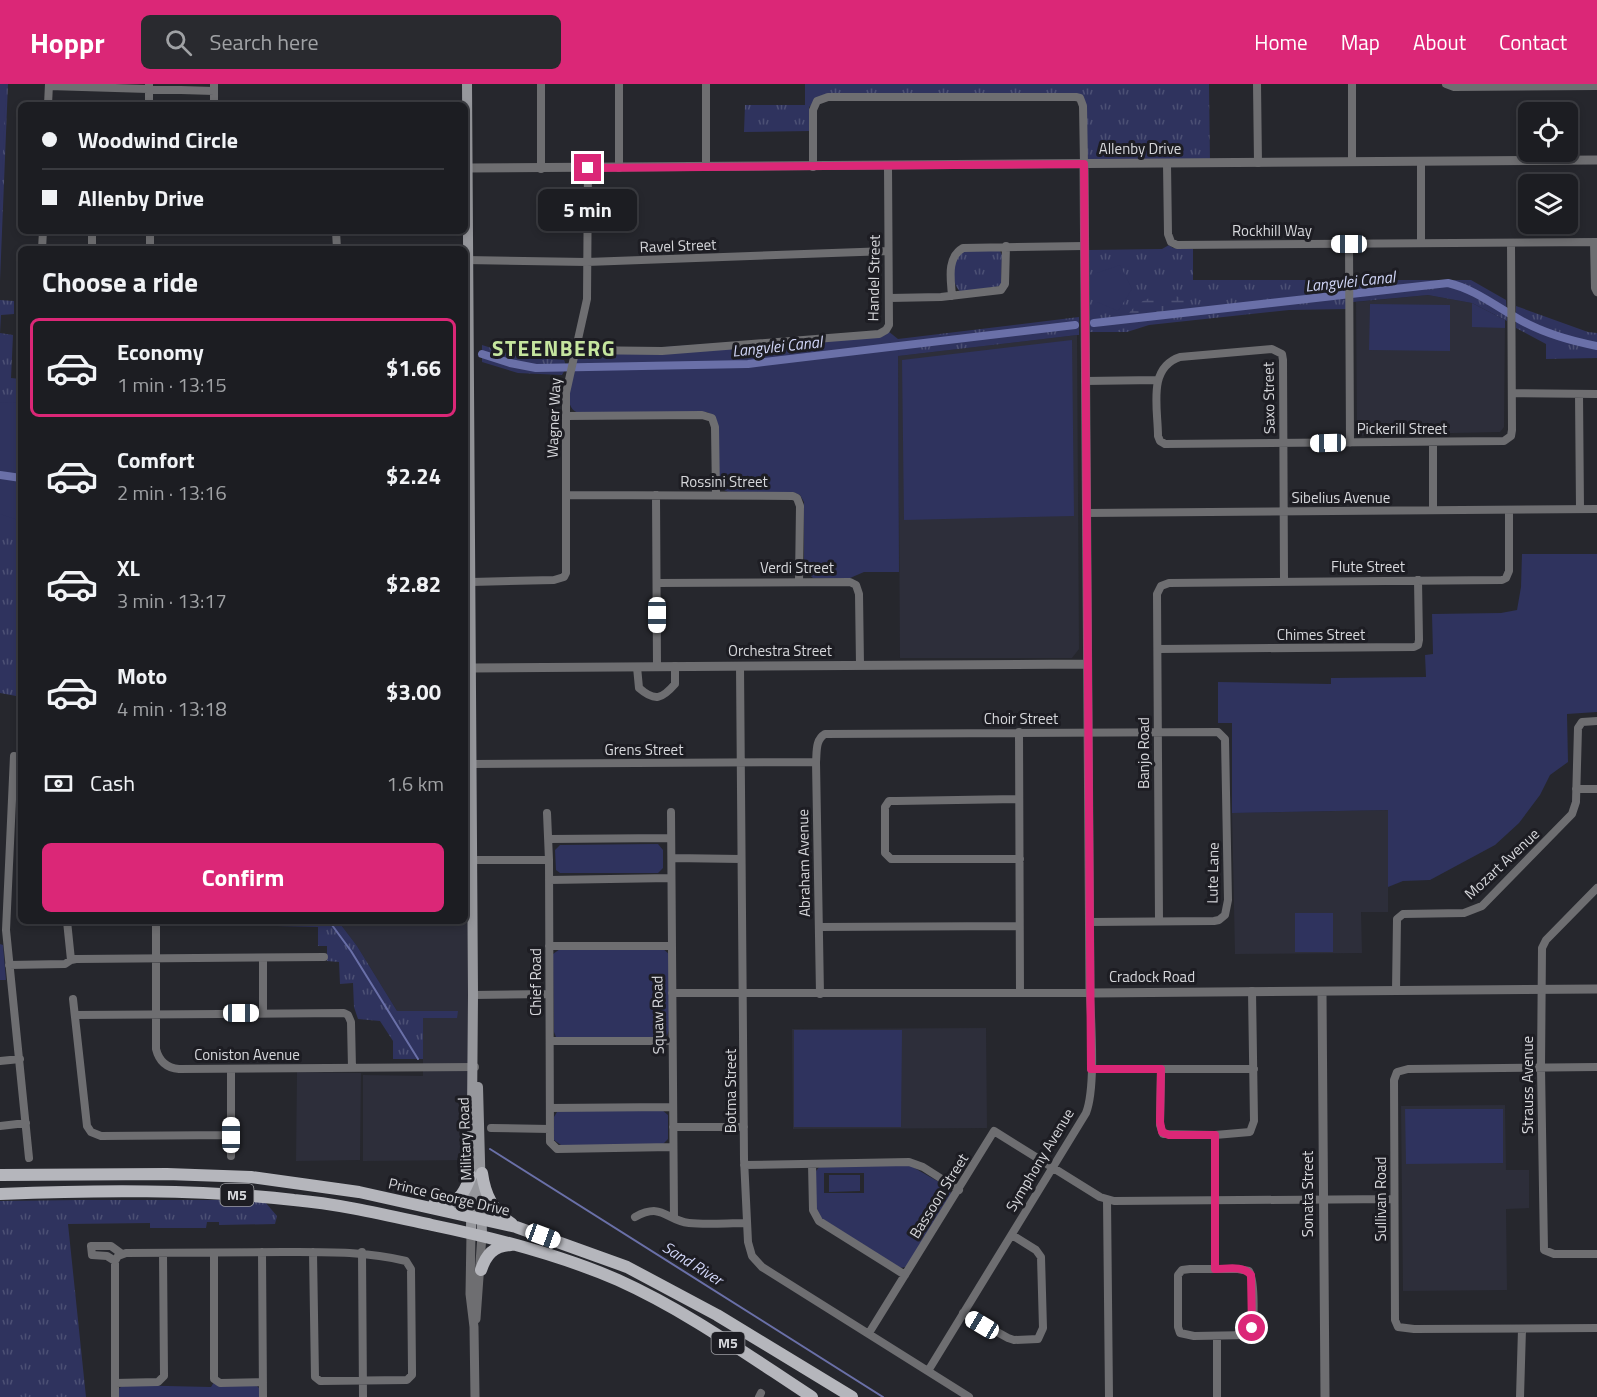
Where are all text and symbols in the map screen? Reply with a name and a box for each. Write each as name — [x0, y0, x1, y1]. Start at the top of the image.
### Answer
search box — [141, 15, 561, 69]
text: Hoppr — [30, 21, 105, 64]
text: Search here — [210, 25, 319, 59]
icon: search — [162, 26, 195, 59]
text: Home — [1254, 26, 1308, 58]
text: Map — [1341, 26, 1380, 58]
text: About — [1413, 26, 1466, 58]
text: Contact — [1499, 26, 1567, 58]
map controls — [1518, 102, 1578, 234]
button: locate — [1518, 102, 1578, 162]
text: Woodwind Circle — [78, 123, 238, 157]
street label: Allenby Drive — [1099, 137, 1181, 160]
route end — [574, 154, 601, 181]
button: layers — [1518, 174, 1578, 234]
text: Allenby Drive — [78, 181, 204, 215]
callout: 5 min — [538, 189, 638, 231]
text: 5 min — [563, 194, 612, 225]
street label: Rockhill Way — [1232, 219, 1312, 242]
street label: Ravel Street — [639, 233, 717, 258]
street label: Handel Street — [861, 234, 886, 322]
car — [1331, 235, 1367, 253]
text: Choose a ride — [42, 261, 198, 302]
water label: Langvlei Canal — [1304, 264, 1398, 298]
water label: Langvlei Canal — [731, 329, 825, 363]
district label: STEENBERG — [492, 332, 616, 364]
text: Economy — [117, 335, 204, 369]
icon: car — [45, 341, 99, 395]
text: $1.66 — [386, 351, 441, 385]
street label: Saxo Street — [1256, 361, 1281, 434]
text: 1 min · 13:15 — [117, 369, 227, 400]
street label: Wagner Way — [541, 378, 566, 458]
street label: Pickerill Street — [1357, 417, 1448, 440]
car — [1310, 434, 1346, 452]
text: Comfort — [117, 443, 195, 477]
icon: car — [45, 449, 99, 503]
text: $2.24 — [386, 459, 441, 493]
street label: Rossini Street — [680, 470, 769, 493]
text: 2 min · 13:16 — [117, 477, 227, 508]
street label: Sibelius Avenue — [1292, 486, 1390, 509]
text: XL — [117, 551, 140, 585]
street label: Flute Street — [1331, 555, 1406, 578]
street label: Verdi Street — [760, 556, 835, 579]
icon: car — [45, 557, 99, 611]
text: $2.82 — [386, 567, 441, 601]
text: 3 min · 13:17 — [117, 585, 227, 616]
car — [648, 597, 666, 633]
street label: Chimes Street — [1277, 623, 1366, 646]
street label: Orchestra Street — [728, 639, 833, 662]
text: Moto — [117, 659, 167, 693]
icon: car — [45, 665, 99, 719]
text: $3.00 — [386, 675, 441, 709]
text: 4 min · 13:18 — [117, 693, 227, 724]
street label: Choir Street — [984, 707, 1059, 730]
street label: Banjo Road — [1132, 717, 1155, 789]
street label: Grens Street — [605, 738, 684, 761]
text: Cash — [90, 766, 135, 800]
icon: cash — [42, 767, 75, 800]
text: 1.6 km — [387, 768, 444, 799]
street label: Abraham Avenue — [791, 809, 816, 917]
street label: Mozart Avenue — [1459, 823, 1544, 905]
street label: Lute Lane — [1200, 842, 1225, 904]
button: Confirm — [42, 843, 444, 912]
street label: Chief Road — [524, 948, 547, 1016]
street label: Cradock Road — [1109, 965, 1195, 988]
street label: Squaw Road — [645, 975, 670, 1055]
car — [223, 1004, 259, 1022]
street label: Strauss Avenue — [1516, 1036, 1539, 1134]
street label: Coniston Avenue — [194, 1043, 300, 1066]
street label: Botma Street — [719, 1048, 742, 1133]
street label: Military Road — [452, 1097, 477, 1181]
street label: Symphony Avenue — [1000, 1104, 1080, 1216]
car — [222, 1117, 240, 1153]
street label: Bassoon Street — [903, 1148, 974, 1243]
street label: Sonata Street — [1296, 1150, 1319, 1237]
street label: Sullivan Road — [1369, 1157, 1392, 1241]
street label: Prince George Drive — [386, 1171, 512, 1222]
road number: M5 — [220, 1184, 254, 1206]
car — [523, 1221, 563, 1251]
water label: Sand River — [658, 1235, 730, 1292]
car — [962, 1308, 1002, 1342]
route start — [1238, 1314, 1265, 1341]
road number: M5 — [712, 1332, 744, 1354]

